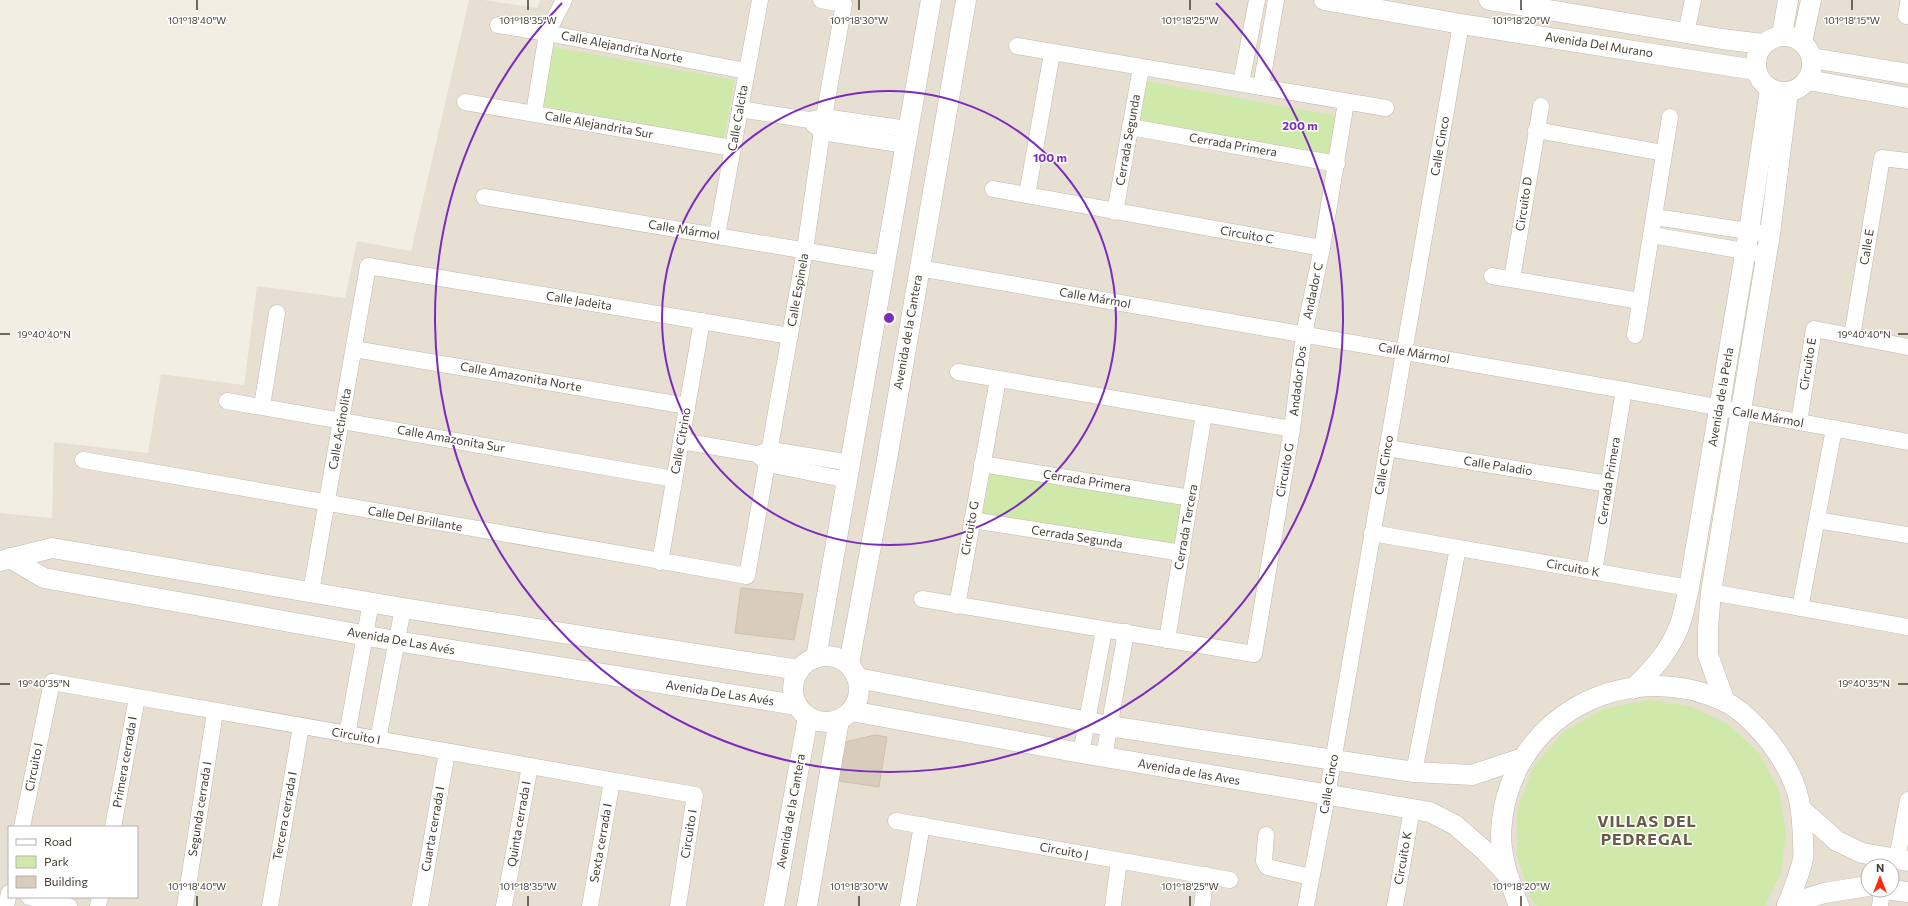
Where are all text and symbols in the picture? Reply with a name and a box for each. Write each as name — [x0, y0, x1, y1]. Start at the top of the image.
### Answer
text: 101°18'40"W — [168, 14, 226, 26]
text: 101°18'35"W — [499, 14, 557, 26]
text: 101°18'30"W — [830, 14, 888, 26]
text: 101°18'25"W — [1161, 14, 1219, 26]
text: 101°18'20"W — [1492, 14, 1550, 26]
text: 101°18'15"W — [1824, 14, 1880, 26]
street label: Calle Alejandrita Norte — [560, 27, 684, 65]
street label: Avenida Del Murano — [1544, 29, 1654, 59]
street label: Calle Calcita — [724, 84, 750, 152]
street label: Cerrada Segunda — [1112, 93, 1142, 187]
street label: Calle Alejandrita Sur — [544, 108, 655, 140]
street label: Calle Cinco — [1427, 115, 1451, 177]
text: 200 m — [1282, 118, 1318, 132]
street label: Cerrada Primera — [1188, 129, 1278, 159]
text: 100 m — [1033, 150, 1067, 164]
street label: Circuito D — [1512, 176, 1534, 232]
street label: Calle Mármol — [647, 216, 721, 242]
street label: Circuito C — [1219, 222, 1275, 246]
street label: Calle E — [1856, 228, 1876, 266]
street label: Calle Espinela — [784, 252, 810, 328]
street label: Andador C — [1299, 261, 1325, 321]
street label: Avenida de la Cantera — [890, 273, 924, 390]
street label: Calle Mármol — [1058, 284, 1132, 310]
street label: Calle Jadeita — [545, 288, 613, 313]
centre of rings — [882, 311, 896, 325]
text: 19°40'40"N — [17, 328, 71, 340]
text: 19°40'40"N — [1837, 328, 1891, 340]
street label: Circuito E — [1796, 337, 1818, 391]
street label: Calle Mármol — [1377, 339, 1451, 365]
street label: Andador Dos — [1286, 345, 1308, 417]
street label: Avenida de la Perla — [1704, 346, 1736, 448]
street label: Calle Amazonita Norte — [459, 358, 583, 394]
street label: Calle Actinolita — [325, 387, 353, 471]
street label: Calle Mármol — [1731, 403, 1805, 429]
street label: Calle Citrino — [667, 406, 693, 475]
street label: Calle Amazonita Sur — [396, 422, 506, 454]
street label: Calle Cinco — [1371, 434, 1395, 496]
street label: Cerrada Primera — [1594, 436, 1622, 526]
street label: Circuito G — [1272, 442, 1296, 498]
street label: Calle Paladio — [1463, 453, 1534, 477]
street label: Cerrada Primera — [1042, 466, 1132, 494]
street label: Cerrada Tercera — [1171, 483, 1199, 571]
street label: Circuito G — [957, 500, 981, 556]
street label: Calle Del Brillante — [367, 503, 464, 533]
street label: Cerrada Segunda — [1030, 522, 1124, 550]
street label: Circuito K — [1545, 555, 1601, 579]
street label: Avenida De Las Avés — [346, 624, 456, 656]
text: 19°40'35"N — [18, 677, 70, 689]
street label: Avenida De Las Avés — [665, 677, 775, 707]
text: 19°40'35"N — [1838, 677, 1890, 689]
street label: Primera cerrada I — [109, 715, 139, 809]
street label: Circuito I — [331, 724, 382, 746]
street label: Circuito I — [21, 741, 45, 792]
street label: Avenida de la Cantera — [773, 752, 807, 869]
street label: Calle Cinco — [1316, 753, 1340, 815]
street label: Avenida de las Aves — [1137, 755, 1241, 787]
street label: Segunda cerrada I — [185, 760, 213, 857]
street label: Tercera cerrada I — [269, 770, 299, 861]
street label: Quinta cerrada I — [504, 780, 532, 868]
street label: Cuarta cerrada I — [418, 785, 446, 873]
street label: Sexta cerrada I — [586, 802, 614, 883]
street label: Circuito I — [677, 808, 699, 859]
district label: VILLAS DEL PEDREGAL — [1597, 811, 1697, 848]
legend — [8, 826, 138, 898]
street label: Circuito K — [1390, 830, 1414, 886]
text: Road — [44, 834, 72, 848]
street label: Circuito J — [1038, 839, 1090, 862]
text: Park — [44, 854, 70, 868]
north arrow — [1860, 858, 1900, 898]
text: N — [1876, 861, 1884, 874]
text: Building — [44, 874, 88, 888]
text: 101°18'40"W — [168, 880, 226, 892]
text: 101°18'35"W — [499, 880, 557, 892]
text: 101°18'30"W — [830, 880, 888, 892]
text: 101°18'25"W — [1161, 880, 1219, 892]
text: 101°18'20"W — [1492, 880, 1550, 892]

